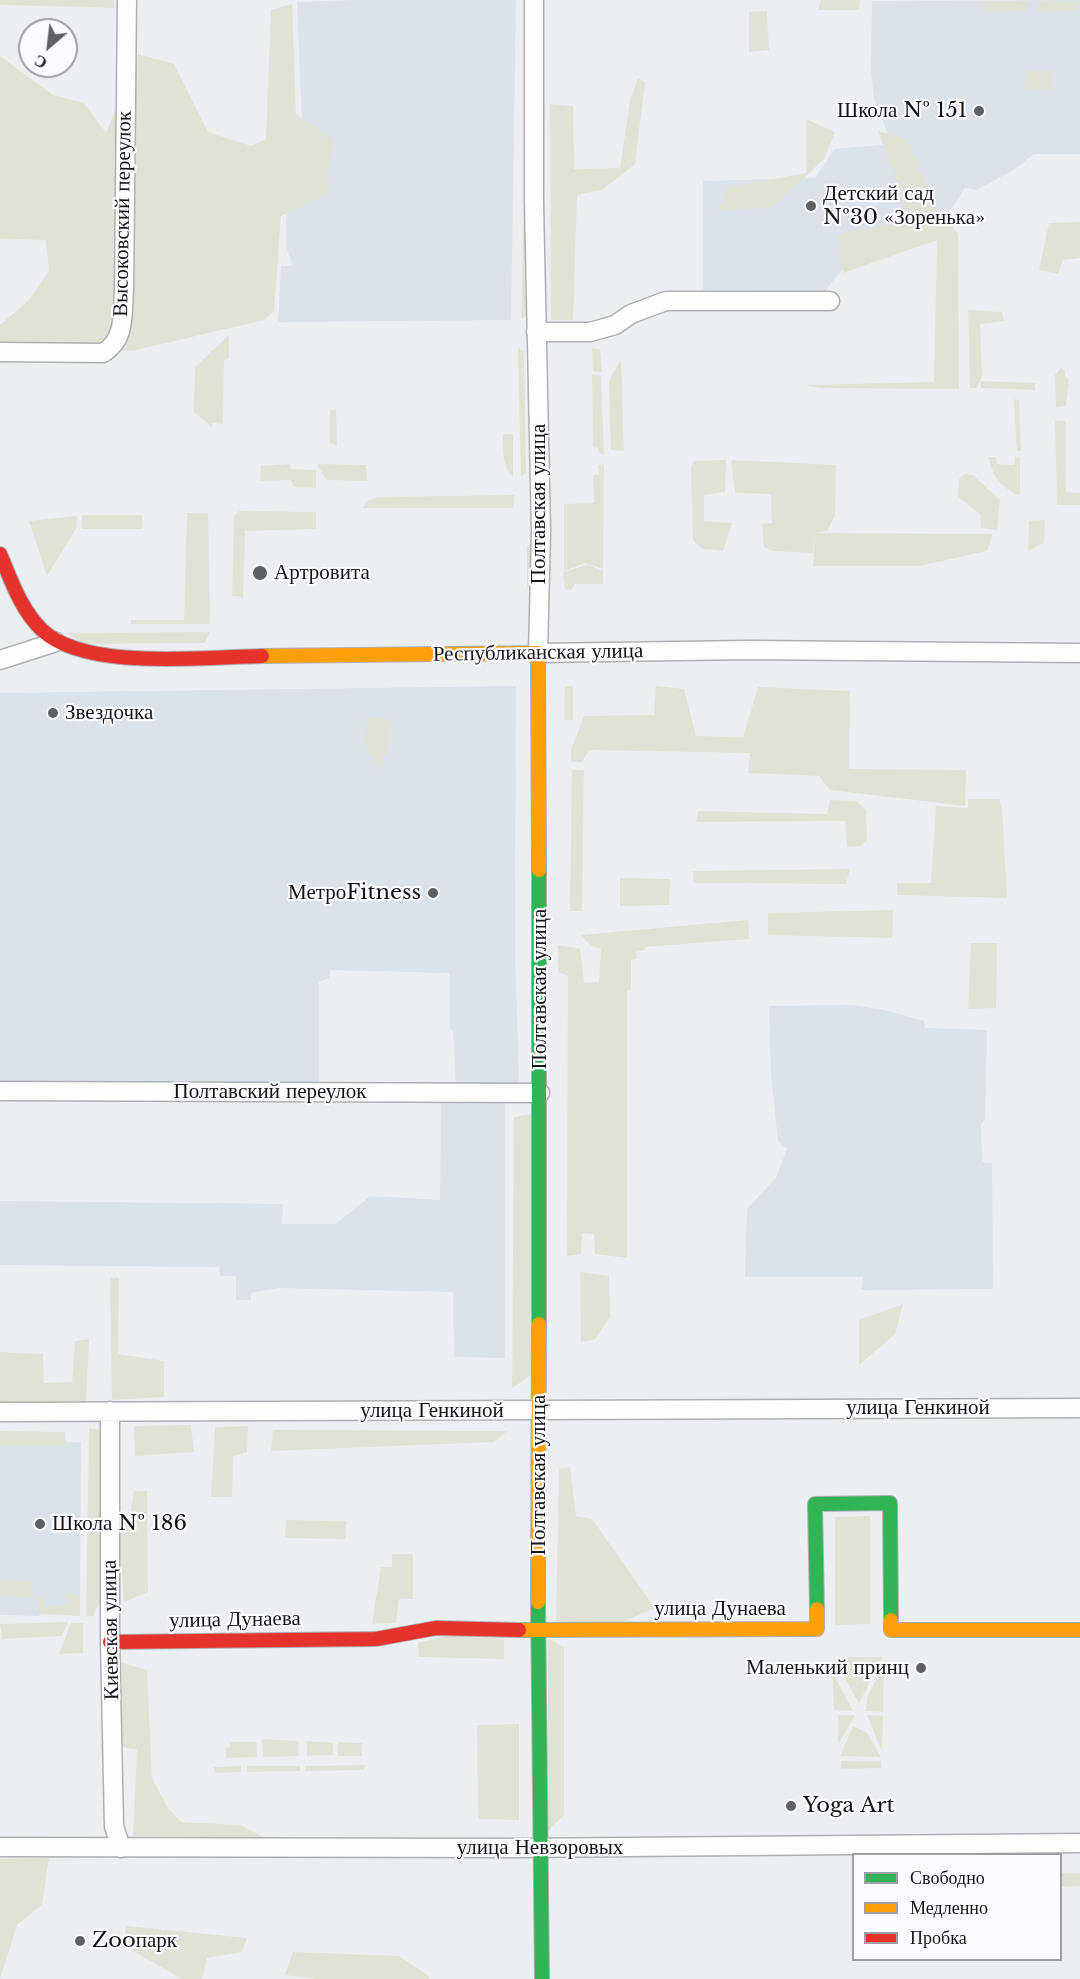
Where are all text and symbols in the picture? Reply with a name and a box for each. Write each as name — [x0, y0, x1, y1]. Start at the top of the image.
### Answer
north arrow — [18, 18, 78, 78]
text: С — [31, 51, 50, 74]
place label: Школа № 151 — [837, 98, 967, 124]
marker: Школа № 151 — [972, 104, 986, 118]
street label: Высоковский переулок — [109, 111, 137, 317]
place label: Детский сад №30 «Зоренька» — [823, 181, 985, 231]
marker: Детский сад №30 «Зоренька» — [804, 199, 818, 213]
street label: Полтавская улица — [526, 424, 552, 584]
place label: Артровита — [274, 560, 370, 586]
marker: Артровита — [251, 564, 269, 582]
street label: Республиканская улица — [433, 639, 643, 667]
place label: Звездочка — [65, 700, 153, 726]
marker: Звездочка — [46, 706, 60, 720]
place label: МетроFitness — [288, 880, 421, 906]
marker: МетроFitness — [426, 886, 440, 900]
street label: Полтавская улица — [527, 909, 553, 1069]
street label: Полтавский переулок — [173, 1079, 367, 1105]
street label: Полтавская улица — [526, 1395, 552, 1555]
street label: улица Генкиной — [846, 1395, 990, 1421]
street label: улица Генкиной — [360, 1398, 504, 1424]
place label: Школа № 186 — [52, 1511, 187, 1537]
marker: Школа № 186 — [33, 1517, 47, 1531]
street label: Киевская улица — [97, 1560, 125, 1700]
street label: улица Дунаева — [654, 1596, 786, 1622]
street label: улица Дунаева — [169, 1606, 301, 1634]
place label: Маленький принц — [746, 1655, 909, 1681]
marker: Маленький принц — [914, 1661, 928, 1675]
place label: Yoga Art — [803, 1793, 894, 1819]
marker: Yoga Art — [784, 1799, 798, 1813]
street label: улица Невзоровых — [457, 1835, 623, 1861]
legend — [852, 1853, 1062, 1961]
text: Свободно — [910, 1867, 985, 1889]
text: Медленно — [910, 1897, 988, 1919]
text: Пробка — [910, 1927, 967, 1949]
place label: Zooпарк — [92, 1928, 177, 1954]
marker: Zooпарк — [73, 1934, 87, 1948]

